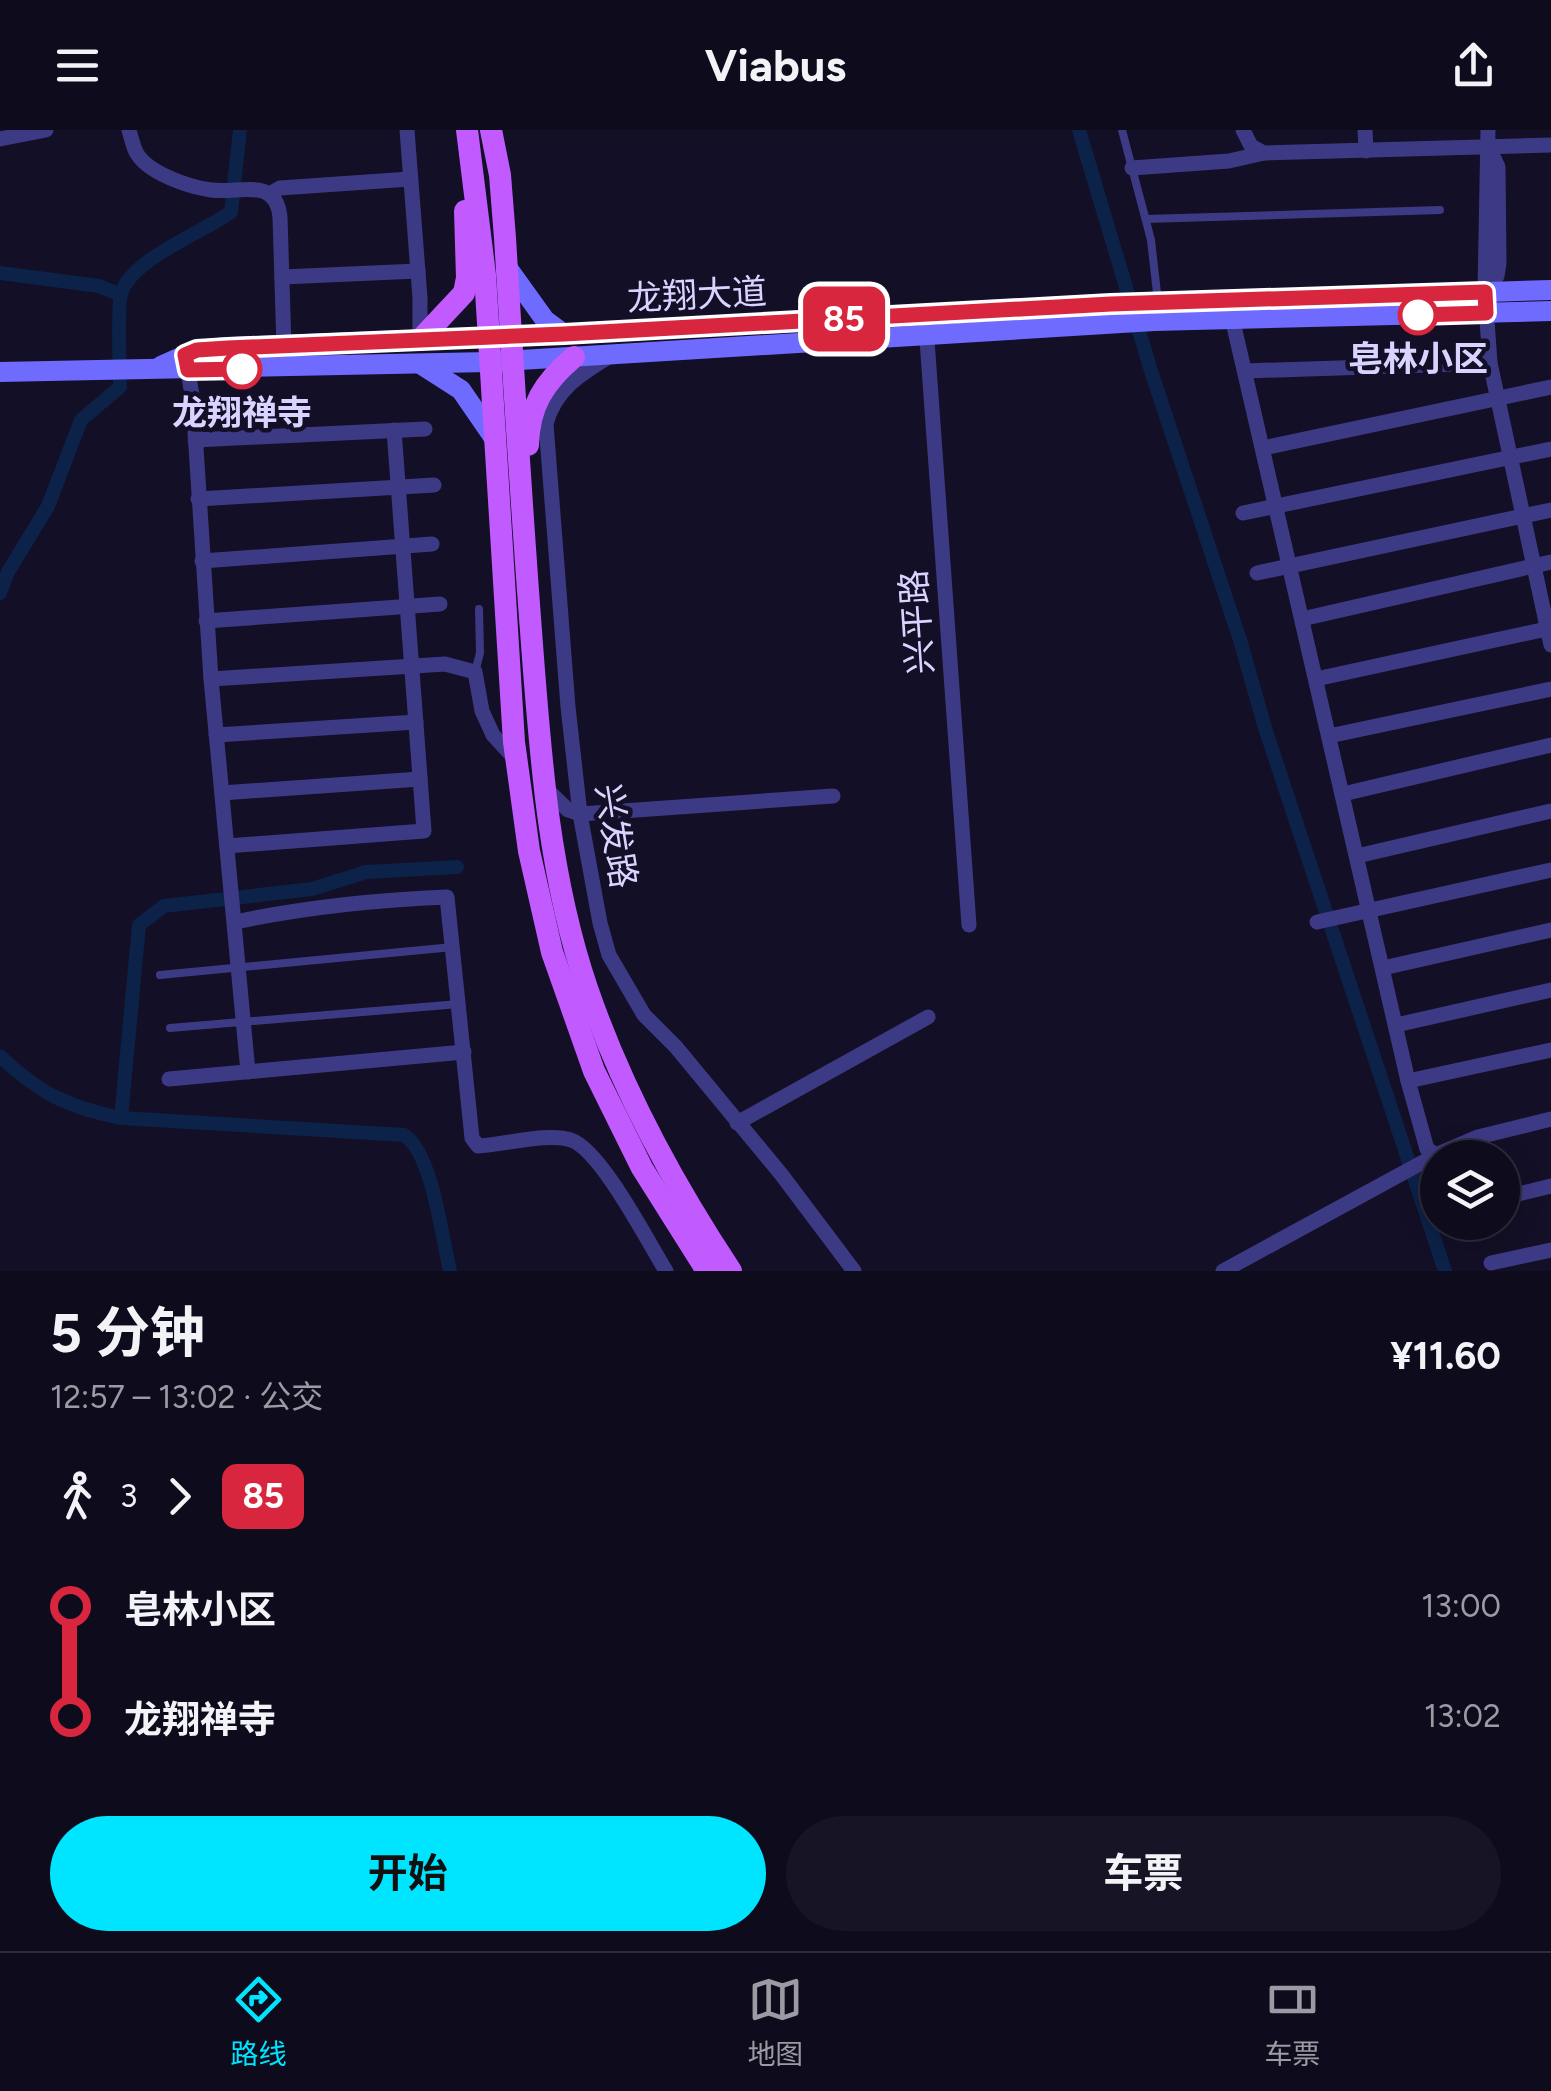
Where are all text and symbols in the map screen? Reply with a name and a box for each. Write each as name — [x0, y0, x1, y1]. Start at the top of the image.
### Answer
icon: menu — [50, 38, 105, 93]
text: Viabus — [705, 38, 846, 92]
icon: share — [1446, 38, 1501, 93]
street label: 龙翔大道 — [626, 270, 768, 320]
line badge: 85 — [799, 286, 889, 352]
marker: 皂林小区 — [1399, 296, 1437, 334]
text: 85 — [823, 298, 865, 340]
place label: 皂林小区 — [1348, 338, 1488, 380]
marker: 龙翔禅寺 — [223, 350, 261, 388]
place label: 龙翔禅寺 — [172, 392, 312, 434]
street label: 兴平路 — [892, 568, 942, 676]
street label: 兴发路 — [587, 781, 645, 891]
map controls — [1420, 1140, 1520, 1240]
button: layers — [1420, 1140, 1520, 1240]
text: 5 分钟 — [50, 1300, 205, 1366]
text: ¥11.60 — [1390, 1333, 1501, 1379]
text: 12:57 – 13:02 · 公交 — [50, 1378, 323, 1416]
icon: walk — [50, 1469, 105, 1524]
icon: forward — [152, 1469, 207, 1524]
text: 85 — [242, 1475, 284, 1517]
text: 3 — [120, 1477, 137, 1515]
text: 皂林小区 — [124, 1587, 276, 1633]
text: 13:00 — [1421, 1587, 1501, 1625]
text: 龙翔禅寺 — [124, 1697, 276, 1743]
text: 13:02 — [1424, 1697, 1501, 1735]
button: 开始 — [50, 1816, 766, 1931]
button: 车票 — [786, 1816, 1501, 1931]
tab: 路线 — [230, 1972, 287, 2072]
tab: 地图 — [747, 1972, 804, 2072]
tab: 车票 — [1264, 1972, 1321, 2072]

